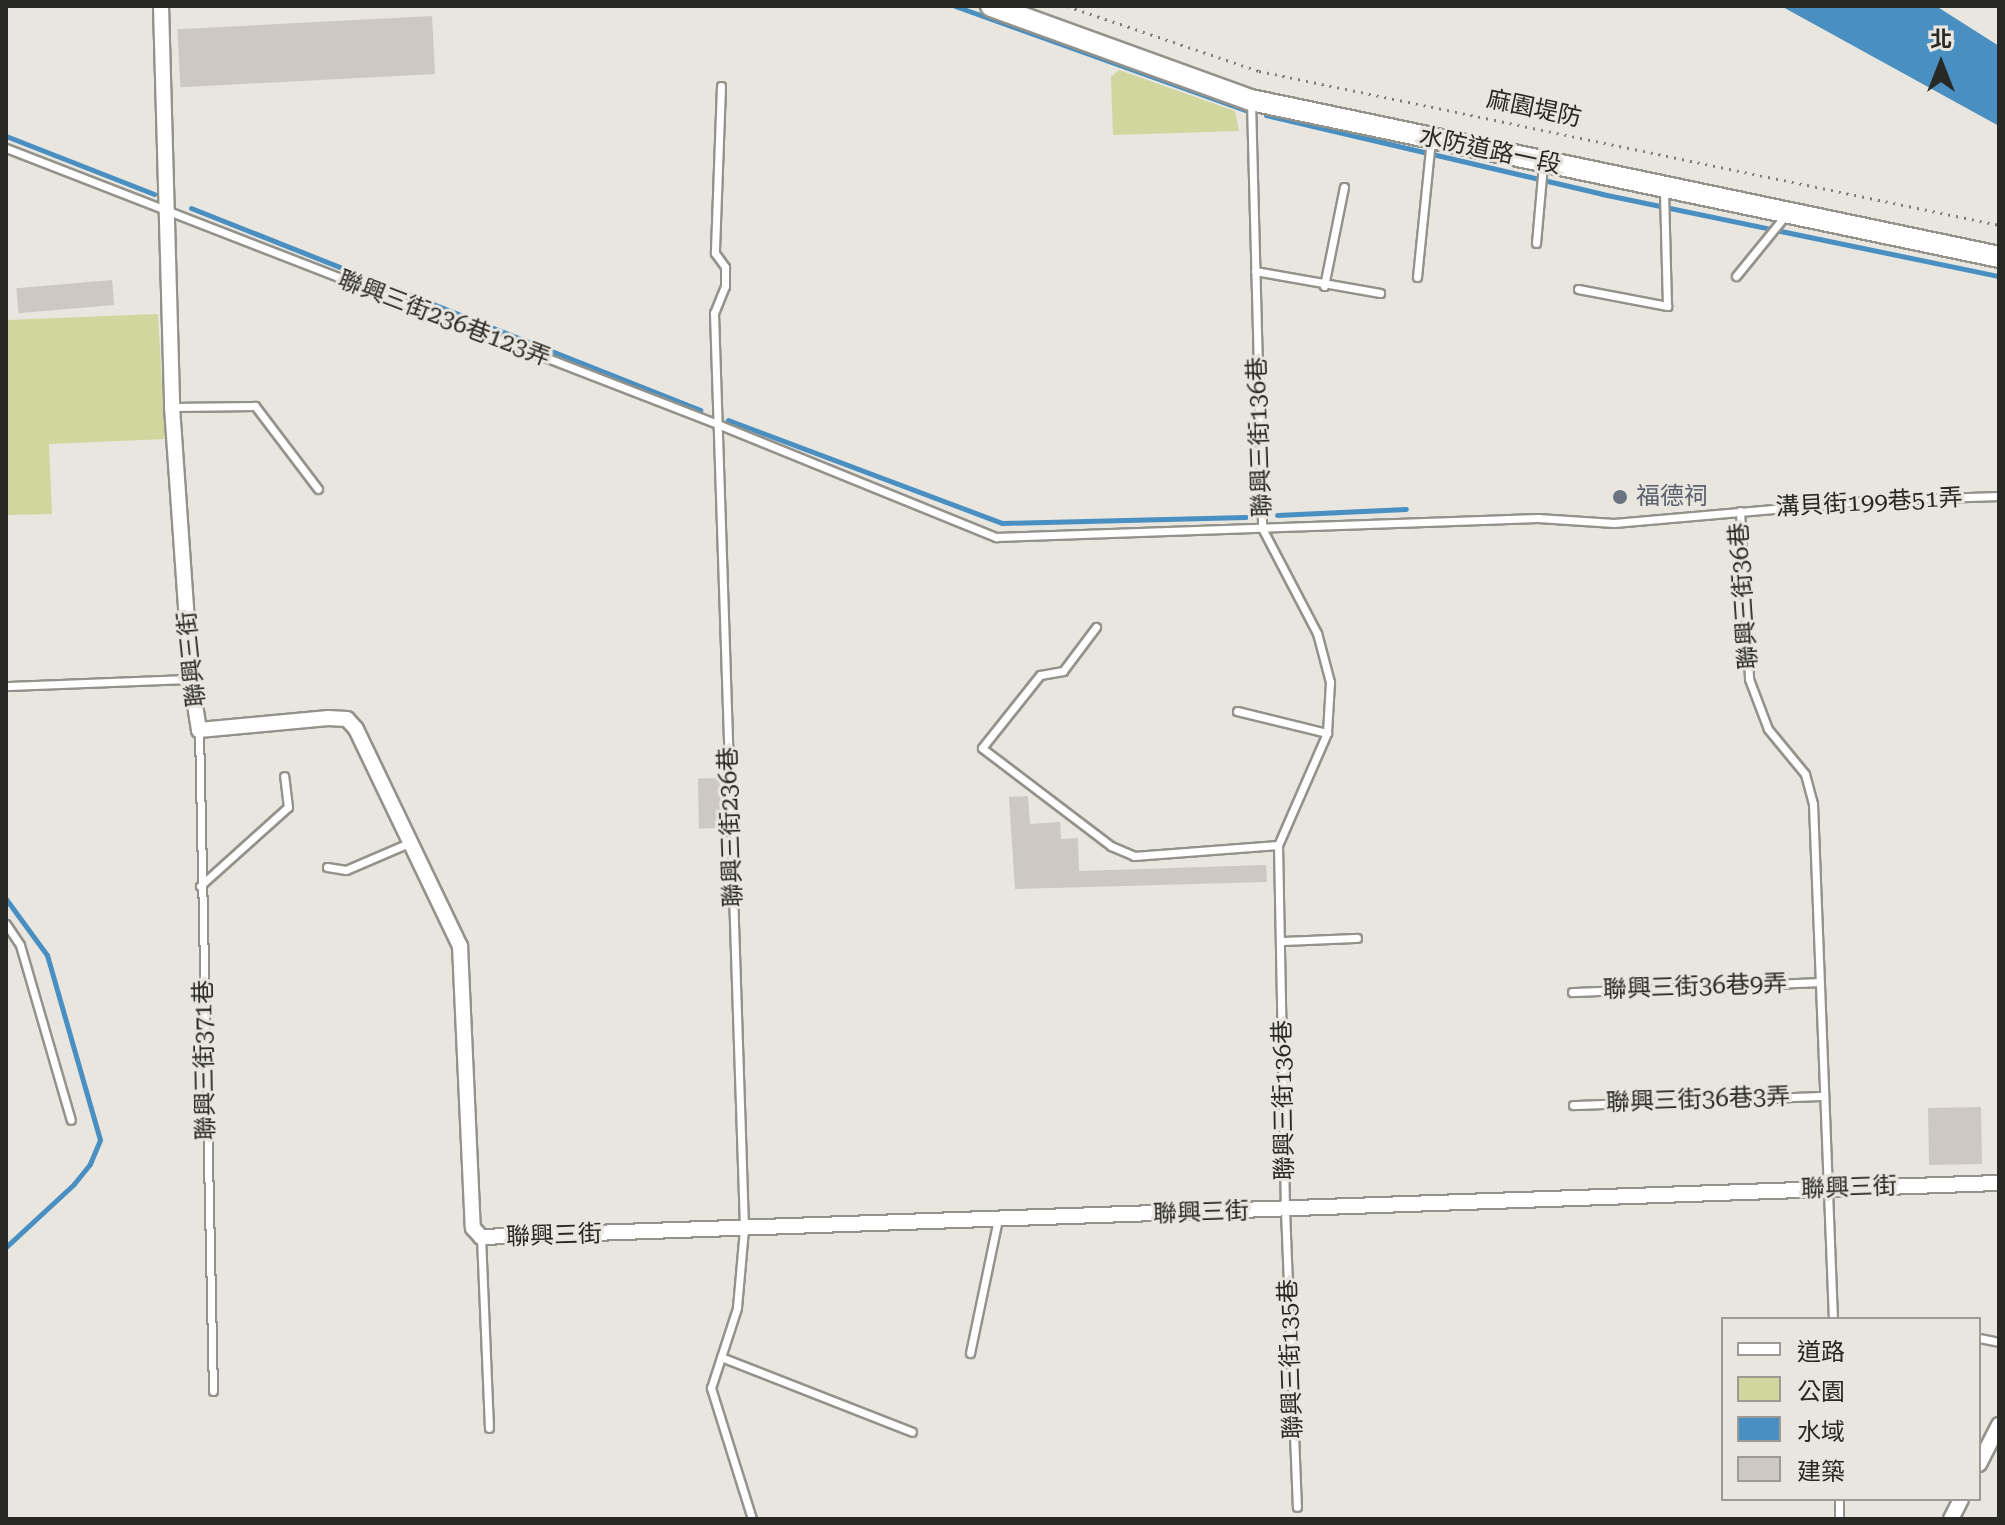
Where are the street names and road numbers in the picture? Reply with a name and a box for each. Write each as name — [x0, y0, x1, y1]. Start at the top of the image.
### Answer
street label: 麻園堤防 — [1484, 85, 1584, 133]
street label: 水防道路一段 — [1417, 122, 1563, 180]
street label: 聯興三街236巷123弄 — [334, 265, 554, 373]
street label: 聯興三街136巷 — [1243, 356, 1277, 518]
street label: 溝貝街199巷51弄 — [1775, 484, 1963, 522]
street label: 聯興三街36巷 — [1725, 522, 1763, 670]
street label: 聯興三街 — [173, 610, 211, 708]
street label: 聯興三街236巷 — [714, 746, 748, 908]
street label: 聯興三街36巷9弄 — [1602, 969, 1788, 1005]
street label: 聯興三街371巷 — [189, 980, 221, 1140]
street label: 聯興三街136巷 — [1268, 1020, 1300, 1180]
street label: 聯興三街36巷3弄 — [1605, 1082, 1791, 1118]
street label: 聯興三街 — [1801, 1172, 1897, 1204]
street label: 聯興三街 — [1153, 1197, 1249, 1229]
street label: 聯興三街 — [506, 1220, 602, 1252]
street label: 聯興三街135巷 — [1274, 1278, 1308, 1440]

